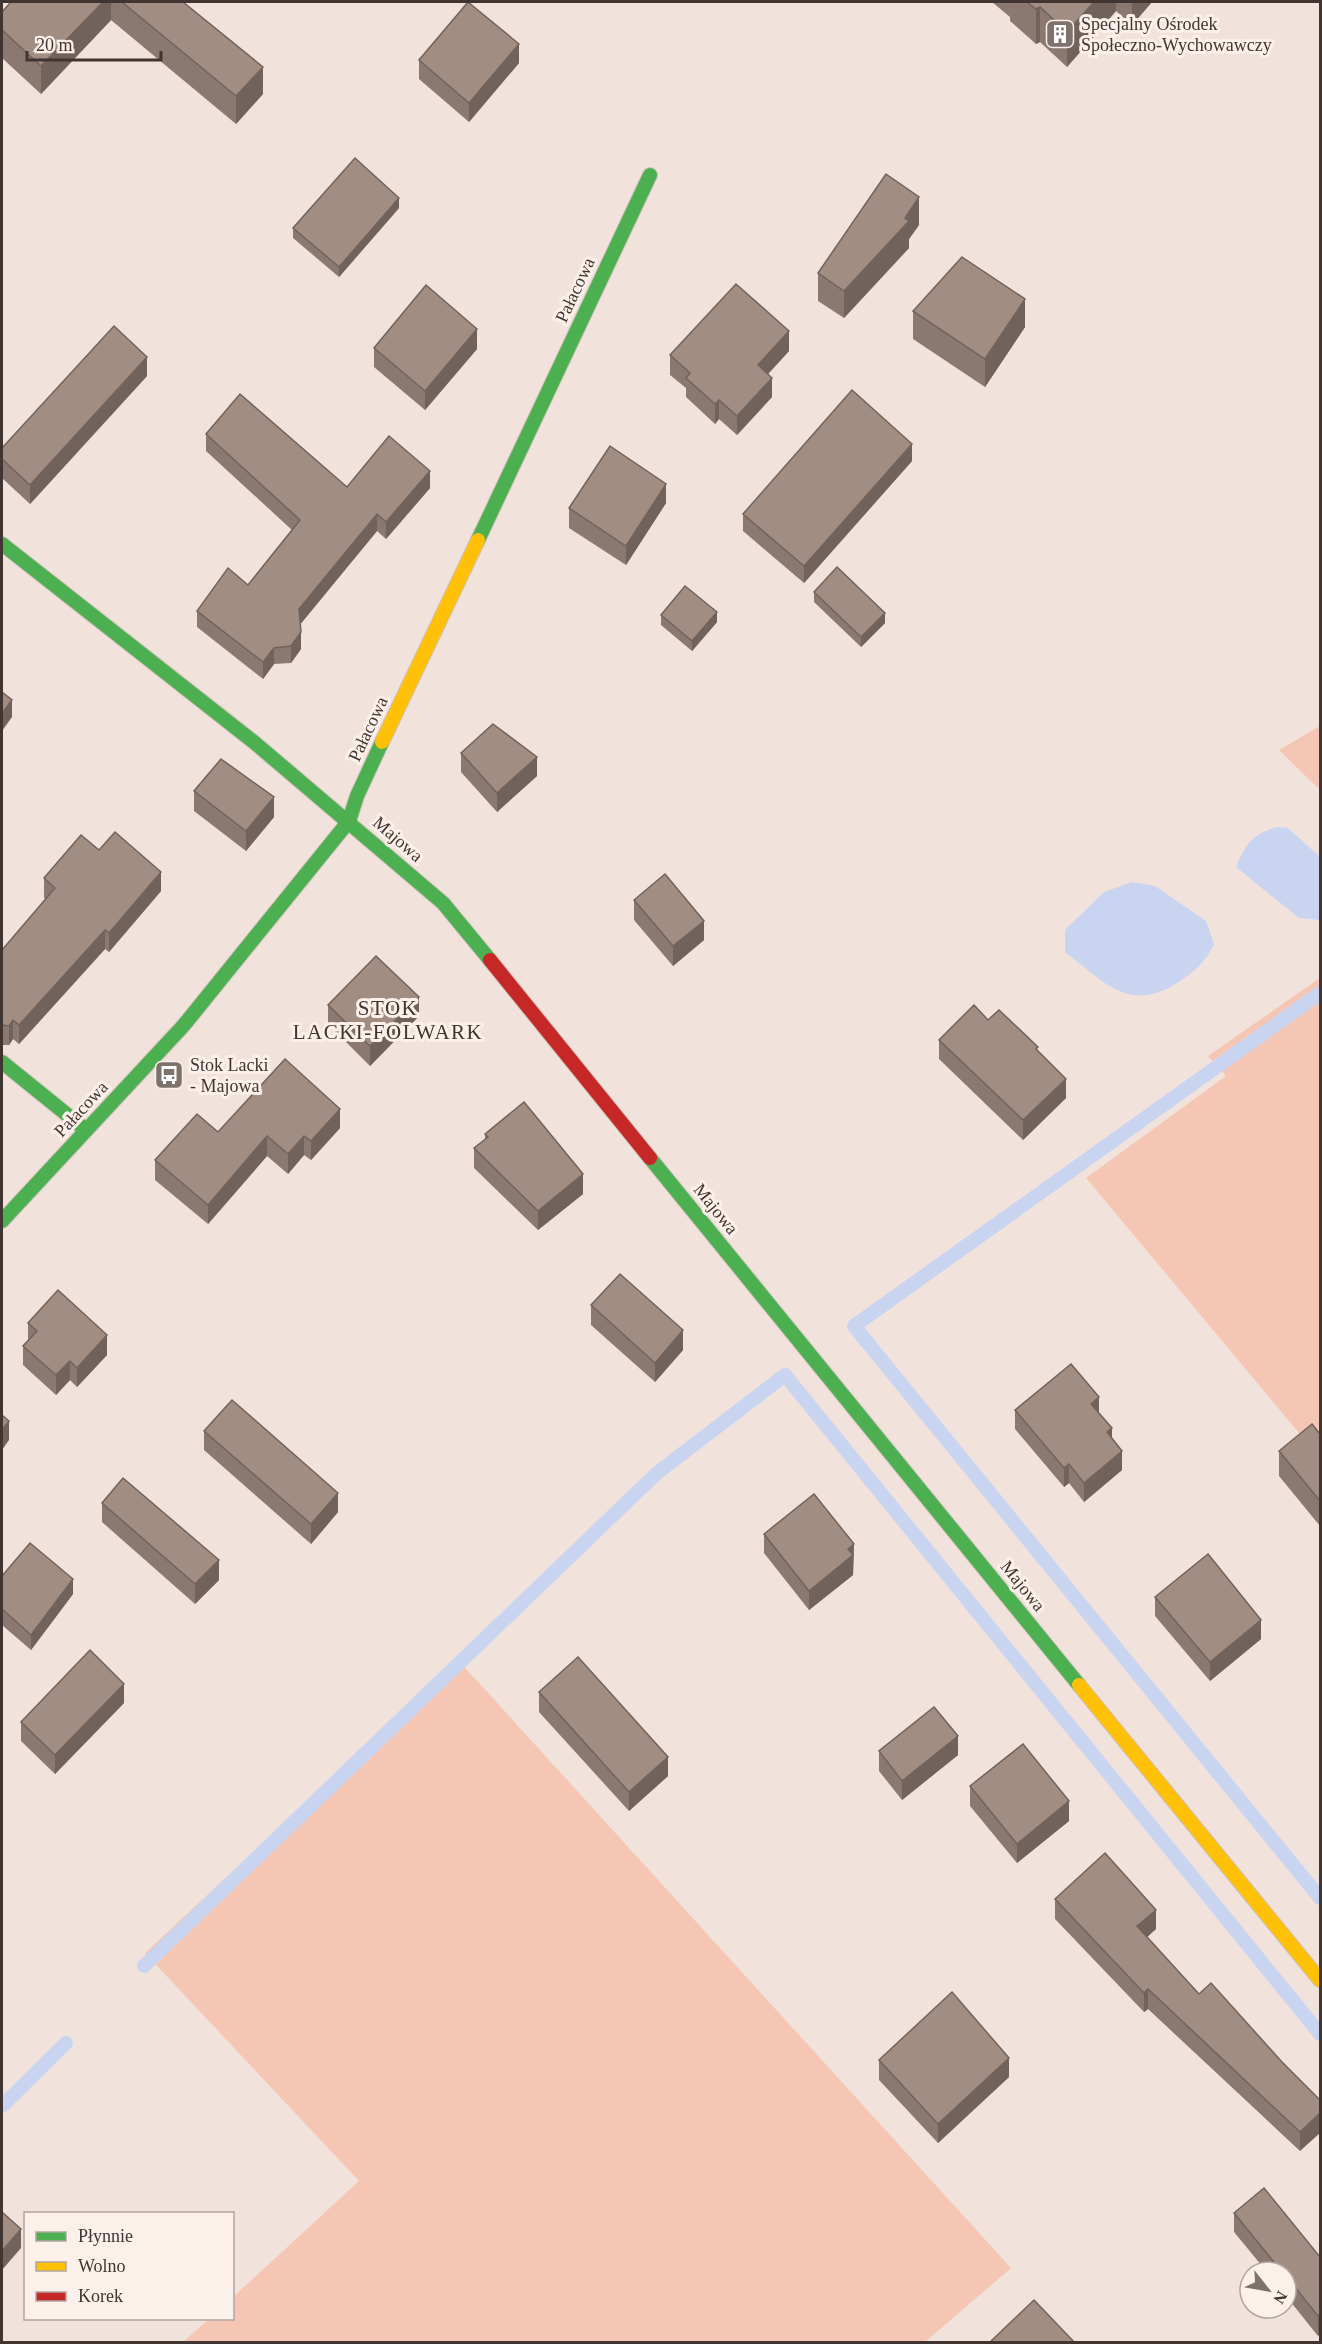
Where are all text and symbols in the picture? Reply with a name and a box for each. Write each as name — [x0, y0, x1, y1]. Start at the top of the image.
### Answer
place label: Specjalny Ośrodek Społeczno-Wychowawczy — [1081, 14, 1272, 55]
building icon: Specjalny Ośrodek Społeczno-Wychowawczy — [1044, 18, 1076, 50]
scale bar — [27, 24, 160, 62]
text: 20 m — [36, 35, 73, 55]
street label: Pałacowa — [551, 255, 599, 325]
street label: Pałacowa — [344, 694, 392, 764]
street label: Majowa — [369, 812, 427, 866]
district label: STOK LACKI-FOLWARK — [293, 996, 483, 1044]
place label: Stok Lacki - Majowa — [190, 1055, 269, 1096]
bus stop icon: Stok Lacki - Majowa — [153, 1059, 185, 1091]
street label: Pałacowa — [50, 1077, 112, 1141]
street label: Majowa — [690, 1180, 742, 1238]
street label: Majowa — [997, 1557, 1049, 1615]
legend — [24, 2212, 234, 2320]
text: Płynnie — [78, 2226, 133, 2246]
text: Wolno — [78, 2256, 126, 2276]
north arrow — [1238, 2260, 1298, 2320]
text: Korek — [78, 2286, 123, 2306]
text: N — [1270, 2288, 1291, 2307]

